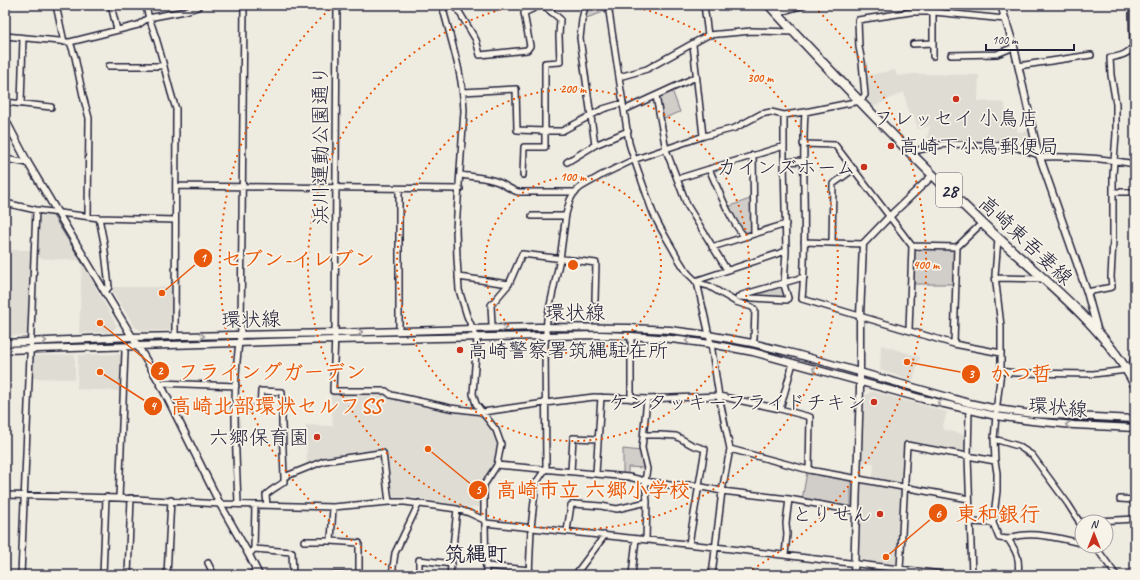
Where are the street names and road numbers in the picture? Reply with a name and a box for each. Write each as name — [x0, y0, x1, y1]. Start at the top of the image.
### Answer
street label: 浜川運動公園通り — [308, 65, 333, 225]
road number: 28 — [936, 173, 962, 207]
street label: 高崎東吾妻線 — [973, 190, 1078, 290]
street label: 環状線 — [545, 300, 605, 325]
street label: 環状線 — [221, 306, 281, 333]
street label: 環状線 — [1027, 392, 1089, 423]

